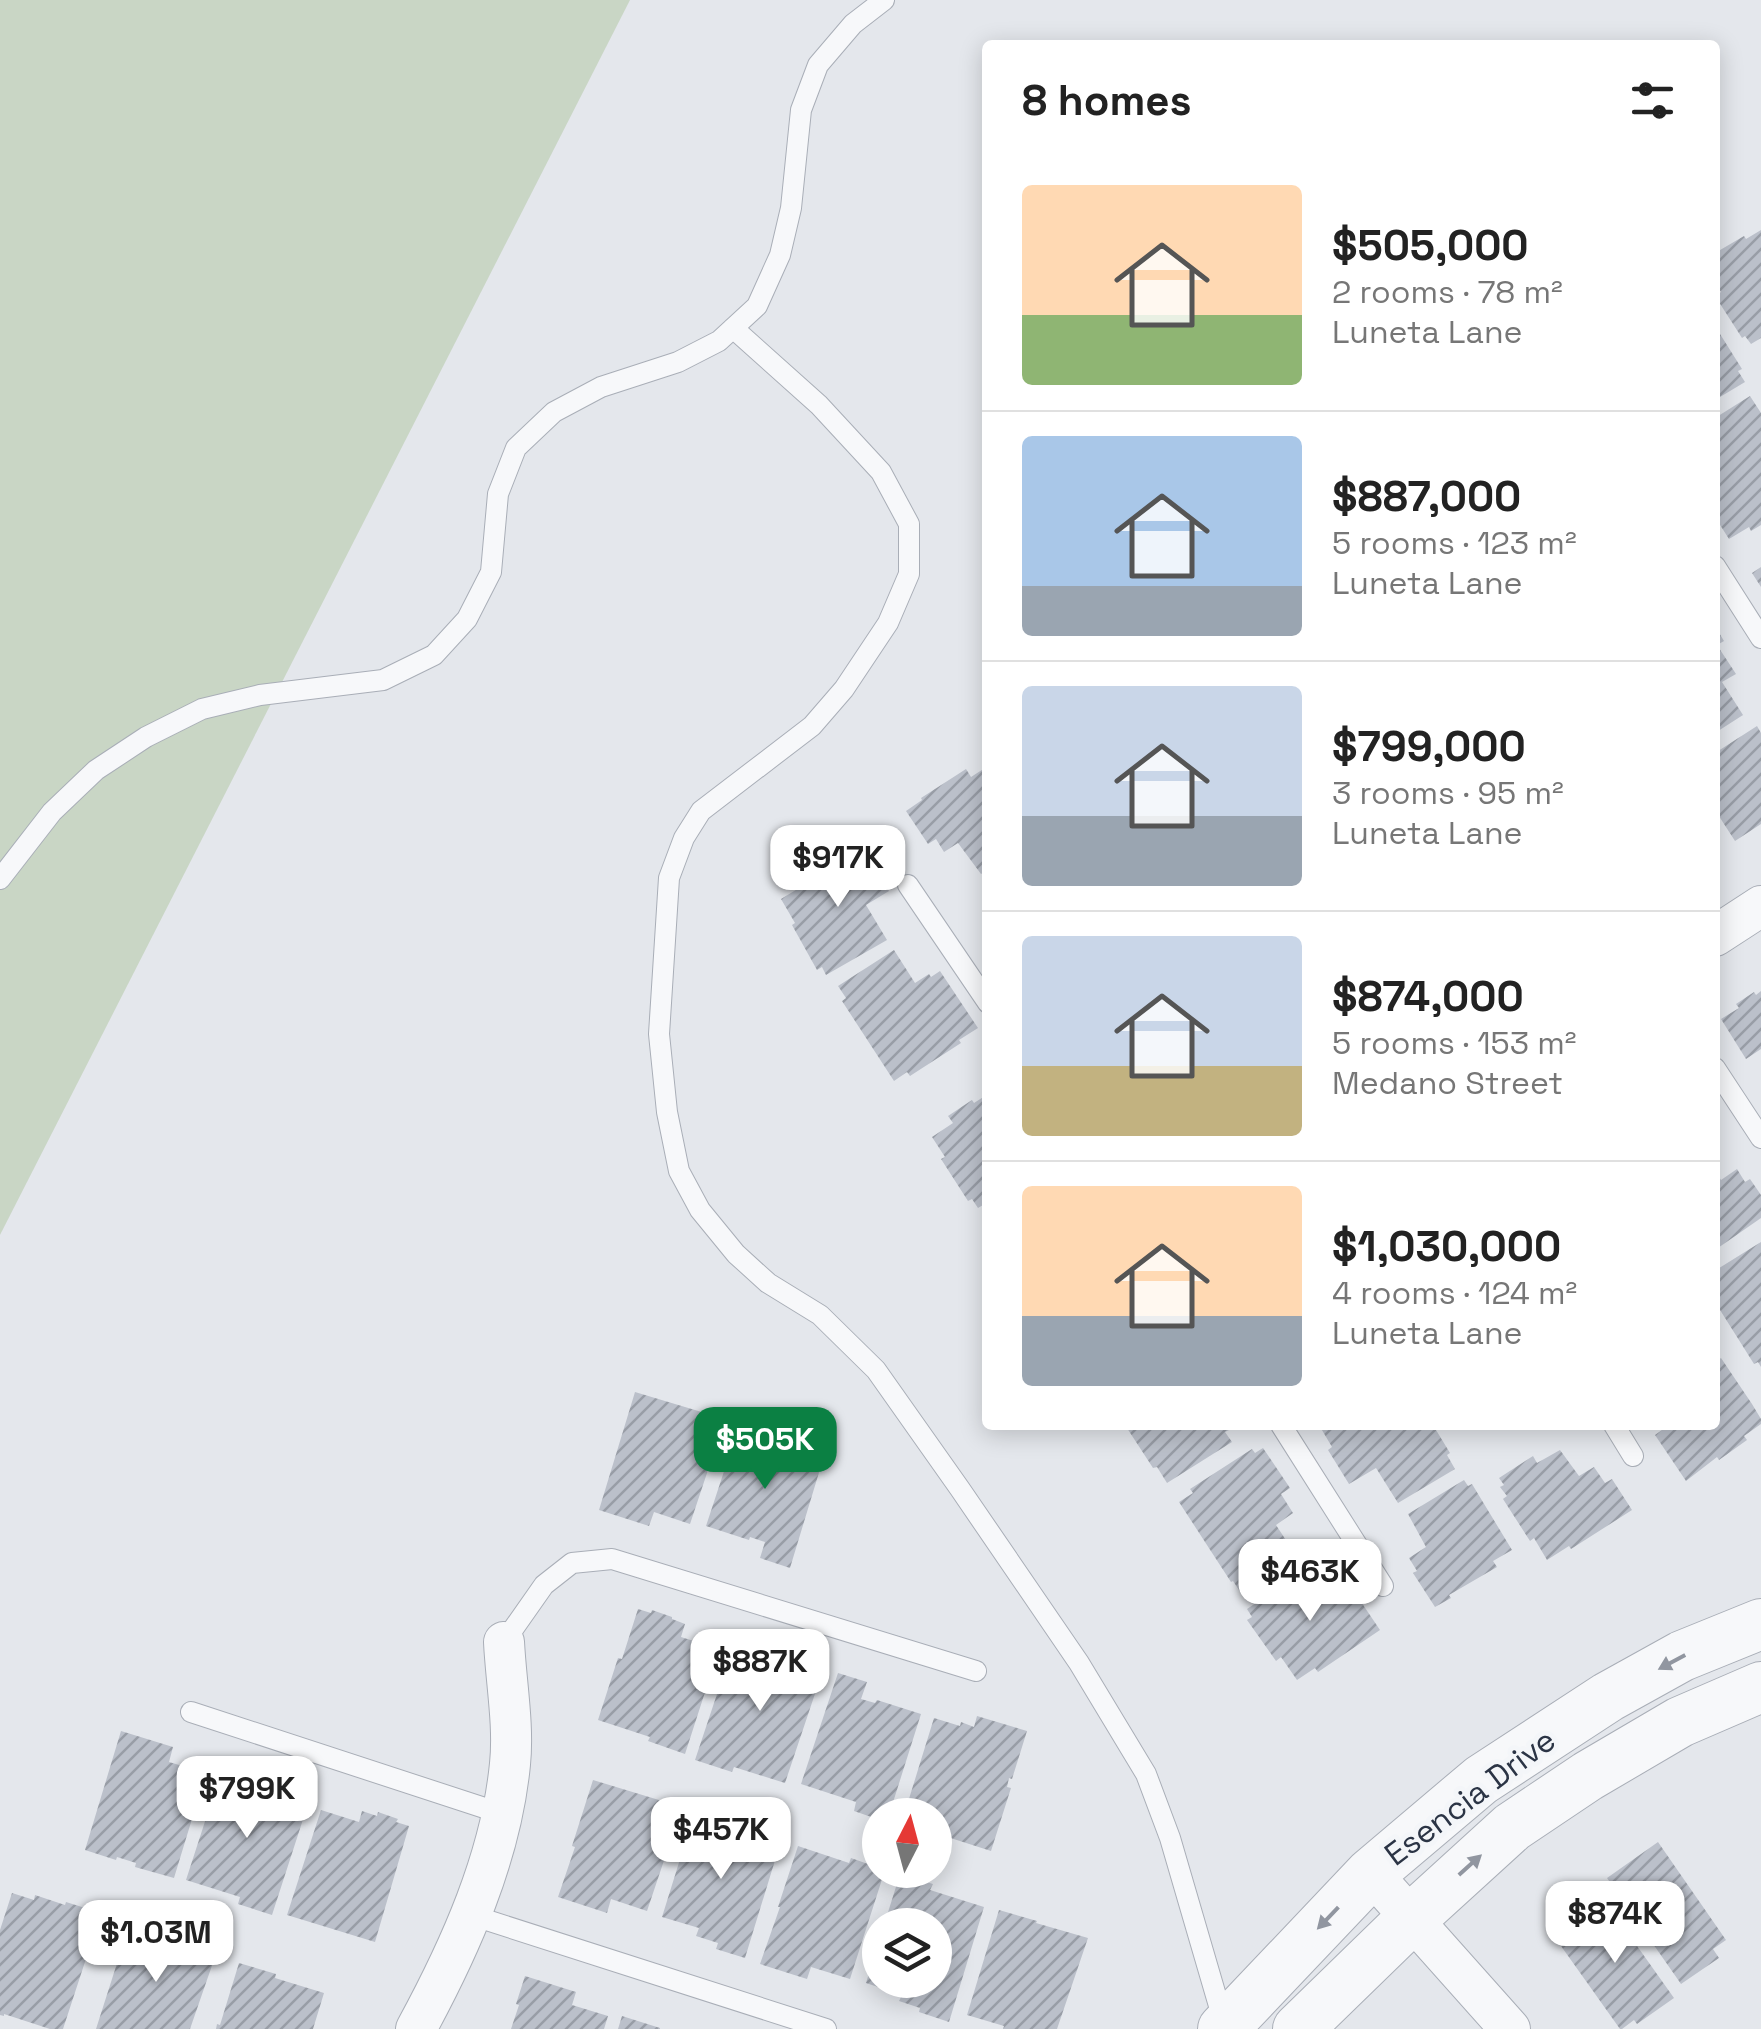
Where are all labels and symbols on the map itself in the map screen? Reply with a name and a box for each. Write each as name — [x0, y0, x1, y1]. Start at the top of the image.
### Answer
pin: $917K — [768, 825, 908, 910]
pin: $505K — [695, 1407, 835, 1492]
pin: $463K — [1240, 1539, 1380, 1624]
pin: $887K — [690, 1629, 830, 1714]
one-way arrow — [1657, 1654, 1686, 1671]
street label: Esencia Drive — [1377, 1720, 1563, 1874]
pin: $799K — [177, 1756, 317, 1841]
pin: $457K — [651, 1797, 791, 1882]
north arrow — [862, 1798, 952, 1888]
one-way arrow — [1458, 1854, 1482, 1877]
pin: $874K — [1545, 1881, 1685, 1966]
pin: $1.03M — [75, 1900, 237, 1985]
one-way arrow — [1317, 1905, 1340, 1929]

